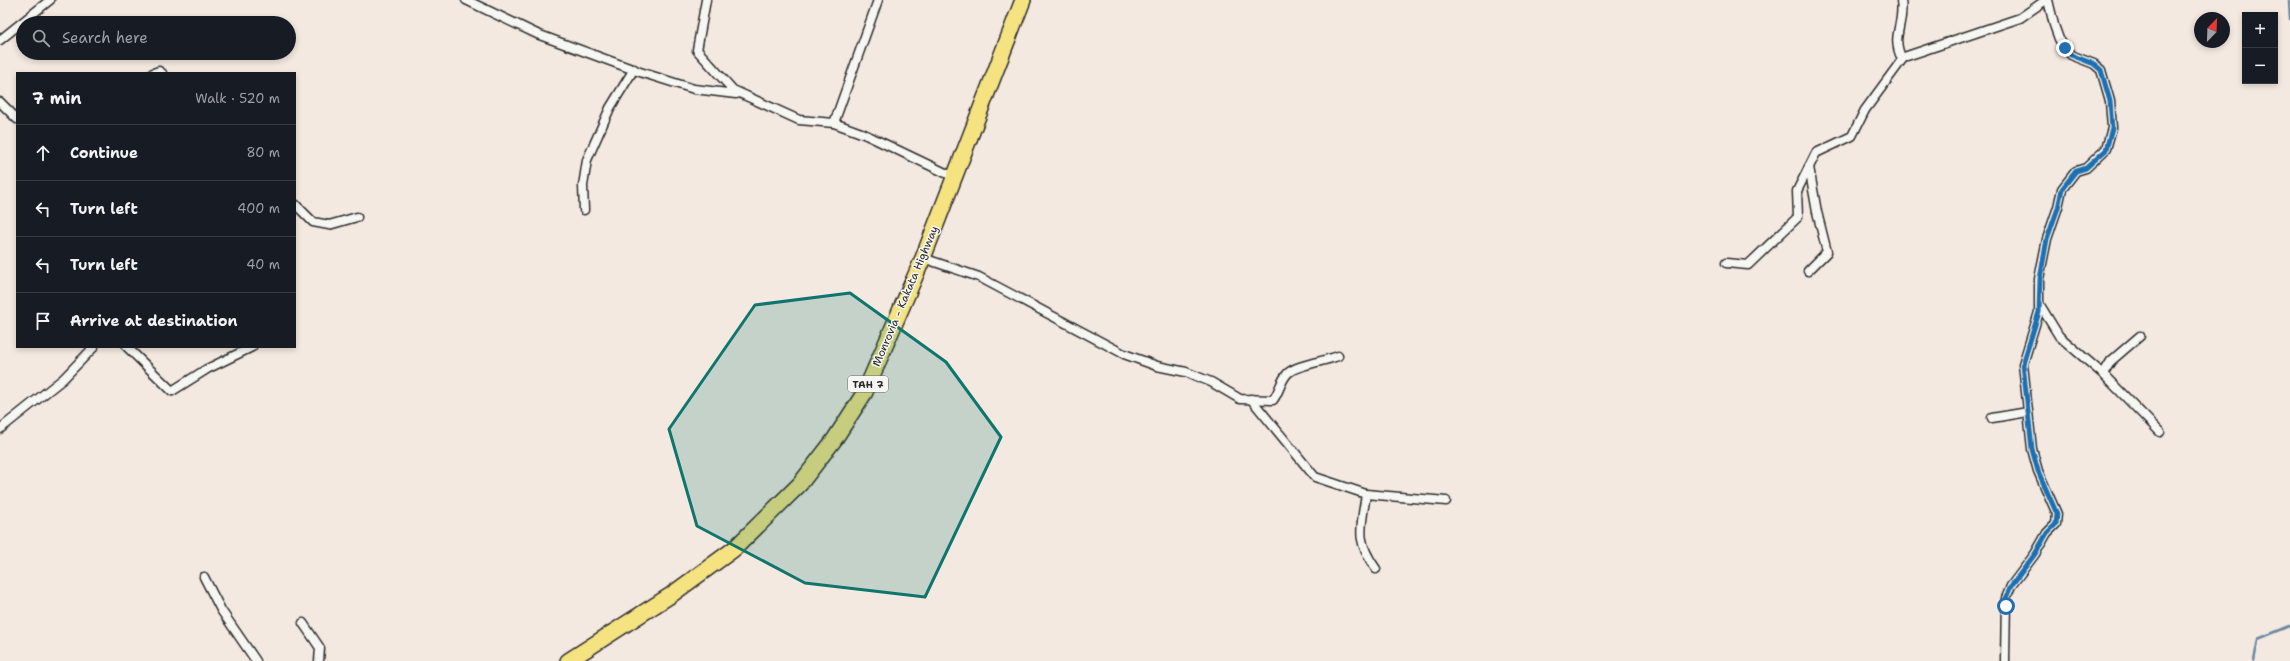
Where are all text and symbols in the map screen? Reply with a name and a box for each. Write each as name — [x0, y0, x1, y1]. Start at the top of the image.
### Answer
north arrow — [2194, 12, 2230, 48]
map controls — [2242, 12, 2278, 84]
button: + — [2242, 12, 2278, 48]
search box — [16, 16, 296, 60]
icon: search — [30, 27, 52, 49]
text: Search here — [62, 28, 148, 48]
route end — [2056, 39, 2074, 57]
button: − — [2242, 48, 2278, 84]
text: 7 min — [32, 87, 82, 109]
text: Walk · 520 m — [195, 90, 280, 107]
icon: ahead — [32, 142, 54, 164]
text: Continue — [70, 143, 138, 163]
text: 80 m — [246, 144, 280, 161]
icon: left — [32, 198, 54, 220]
text: Turn left — [70, 199, 138, 219]
text: 400 m — [237, 200, 280, 217]
street label: Monrovia - Kakata Highway — [869, 224, 942, 369]
icon: left — [32, 254, 54, 276]
text: Turn left — [70, 255, 138, 275]
text: 40 m — [246, 256, 280, 273]
icon: arrive — [32, 310, 54, 332]
text: Arrive at destination — [70, 311, 238, 331]
road number: TAH 7 — [848, 376, 888, 392]
route start — [1997, 597, 2015, 615]

